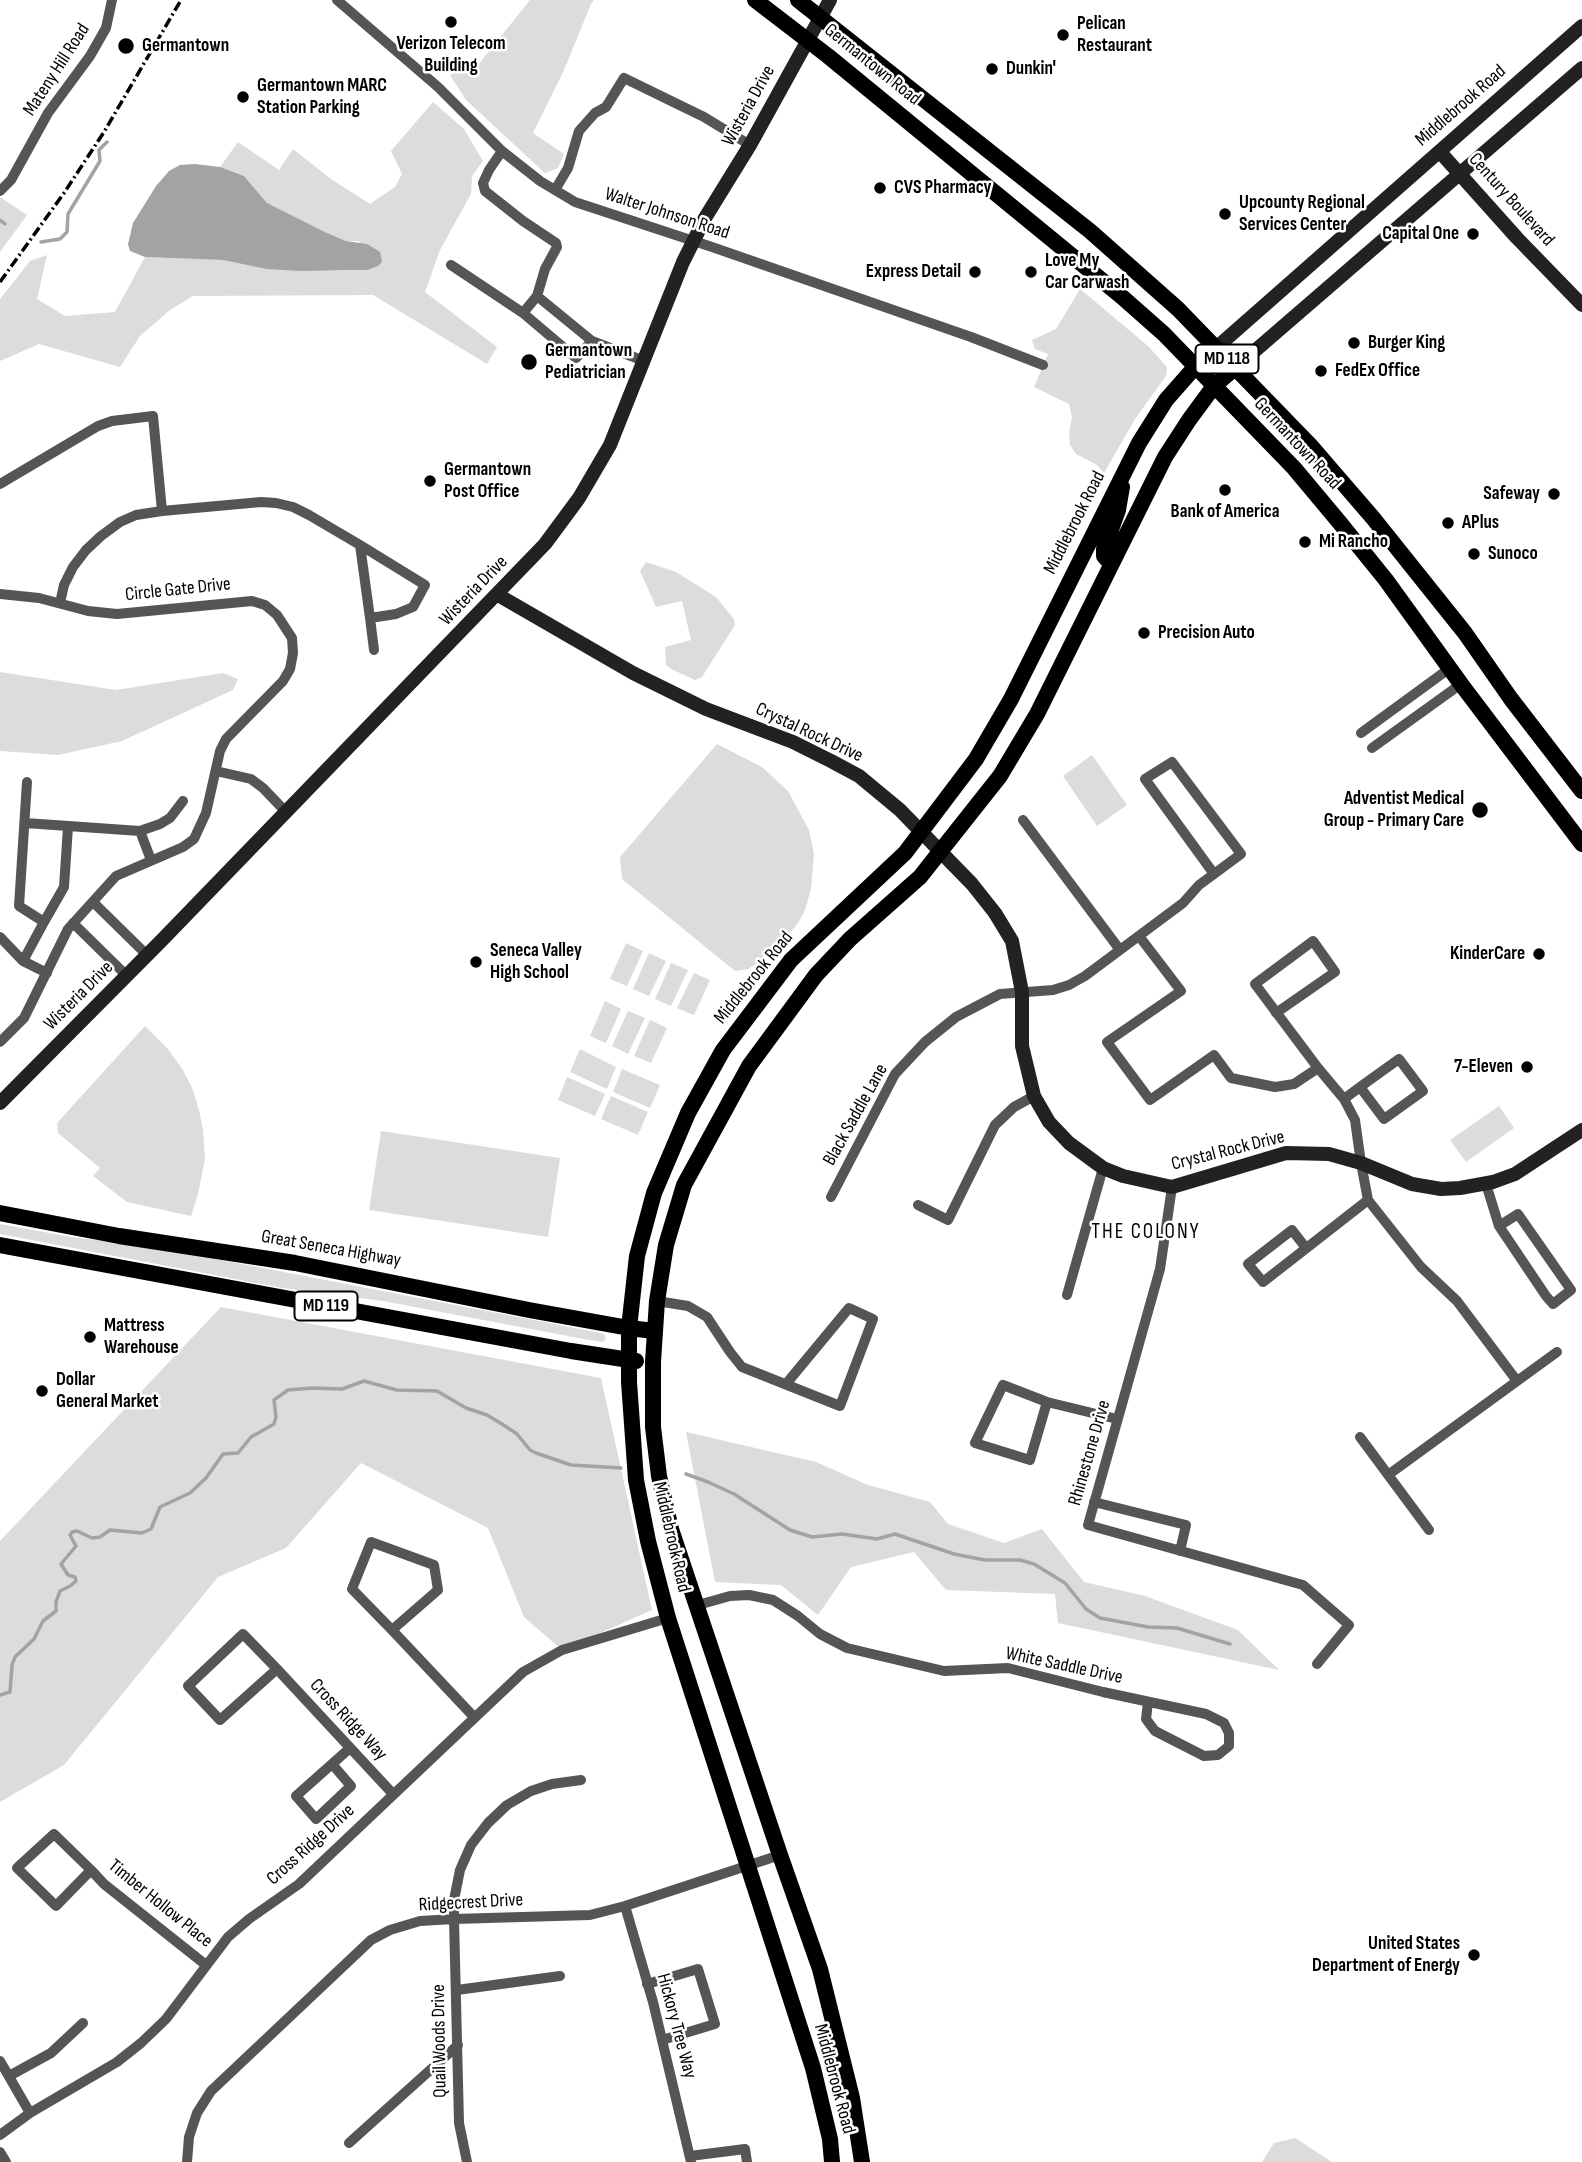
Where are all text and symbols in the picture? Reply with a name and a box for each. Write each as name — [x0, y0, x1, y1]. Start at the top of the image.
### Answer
place label: Pelican Restaurant — [1077, 13, 1152, 57]
marker: Verizon Telecom Building — [443, 14, 459, 30]
street label: Germantown Road — [819, 19, 925, 111]
street label: Mateny Hill Road — [19, 20, 95, 120]
marker: Pelican Restaurant — [1055, 27, 1071, 43]
place label: Verizon Telecom Building — [396, 33, 506, 77]
place label: Germantown — [142, 35, 229, 57]
marker: Germantown — [116, 36, 136, 56]
place label: Dunkin' — [1006, 58, 1056, 80]
street label: Middlebrook Road — [1411, 60, 1511, 152]
marker: Dunkin' — [984, 61, 1000, 77]
street label: Wisteria Drive — [718, 62, 780, 150]
place label: Germantown MARC Station Parking — [257, 75, 387, 119]
marker: Germantown MARC Station Parking — [235, 89, 251, 105]
street label: Century Boulevard — [1463, 149, 1559, 251]
place label: CVS Pharmacy — [894, 177, 992, 199]
marker: CVS Pharmacy — [872, 180, 888, 196]
street label: Walter Johnson Road — [602, 183, 732, 245]
place label: Upcounty Regional Services Center — [1239, 192, 1365, 236]
marker: Upcounty Regional Services Center — [1217, 206, 1233, 222]
place label: Capital One — [1382, 223, 1459, 245]
marker: Capital One — [1465, 226, 1481, 242]
place label: Love My Car Carwash — [1045, 250, 1129, 294]
place label: Express Detail — [866, 261, 961, 283]
marker: Express Detail — [967, 264, 983, 280]
marker: Love My Car Carwash — [1023, 264, 1039, 280]
place label: Burger King — [1368, 332, 1445, 354]
marker: Burger King — [1346, 335, 1362, 351]
place label: Germantown Pediatrician — [545, 340, 632, 384]
road number: MD 118 — [1196, 344, 1258, 374]
marker: Germantown Pediatrician — [519, 352, 539, 372]
place label: FedEx Office — [1335, 360, 1420, 382]
marker: FedEx Office — [1313, 363, 1329, 379]
street label: Germantown Road — [1249, 393, 1345, 495]
place label: Germantown Post Office — [444, 459, 531, 503]
street label: Middlebrook Road — [1039, 468, 1111, 578]
marker: Germantown Post Office — [422, 473, 438, 489]
marker: Bank of America — [1217, 482, 1233, 498]
place label: Safeway — [1483, 483, 1540, 505]
marker: Safeway — [1546, 486, 1562, 502]
place label: Bank of America — [1171, 501, 1279, 523]
place label: APlus — [1462, 512, 1499, 534]
marker: APlus — [1440, 515, 1456, 531]
place label: Mi Rancho — [1319, 531, 1388, 553]
marker: Mi Rancho — [1297, 534, 1313, 550]
place label: Sunoco — [1488, 543, 1538, 565]
marker: Sunoco — [1466, 546, 1482, 562]
street label: Wisteria Drive — [435, 551, 513, 631]
street label: Circle Gate Drive — [124, 573, 232, 607]
place label: Precision Auto — [1158, 622, 1255, 644]
marker: Precision Auto — [1136, 625, 1152, 641]
street label: Crystal Rock Drive — [752, 698, 866, 768]
place label: Adventist Medical Group - Primary Care — [1324, 788, 1464, 832]
marker: Adventist Medical Group - Primary Care — [1470, 800, 1490, 820]
street label: Middlebrook Road — [710, 927, 798, 1029]
place label: Seneca Valley High School — [490, 940, 582, 984]
place label: KinderCare — [1450, 943, 1525, 965]
marker: KinderCare — [1531, 946, 1547, 962]
marker: Seneca Valley High School — [468, 954, 484, 970]
street label: Wisteria Drive — [40, 957, 118, 1035]
place label: 7-Eleven — [1454, 1056, 1513, 1078]
marker: 7-Eleven — [1519, 1059, 1535, 1075]
street label: Black Saddle Lane — [819, 1060, 893, 1170]
street label: Crystal Rock Drive — [1169, 1126, 1287, 1176]
district label: THE COLONY — [1093, 1220, 1199, 1246]
street label: Great Seneca Highway — [259, 1225, 403, 1273]
road number: MD 119 — [294, 1292, 358, 1321]
place label: Mattress Warehouse — [104, 1315, 179, 1359]
marker: Mattress Warehouse — [82, 1329, 98, 1345]
place label: Dollar General Market — [56, 1369, 159, 1413]
marker: Dollar General Market — [34, 1383, 50, 1399]
street label: Rhinestone Drive — [1064, 1398, 1116, 1508]
street label: Middlebrook Road — [647, 1480, 695, 1594]
street label: White Saddle Drive — [1003, 1642, 1125, 1690]
street label: Cross Ridge Way — [304, 1674, 392, 1766]
street label: Cross Ridge Drive — [262, 1800, 360, 1890]
street label: Timber Hollow Place — [103, 1855, 217, 1953]
street label: Ridgecrest Drive — [418, 1889, 524, 1917]
place label: United States Department of Energy — [1312, 1933, 1460, 1977]
marker: United States Department of Energy — [1466, 1947, 1482, 1963]
street label: Hickory Tree Way — [651, 1971, 701, 2081]
street label: Quail Woods Drive — [428, 1984, 452, 2098]
street label: Middlebrook Road — [808, 2022, 860, 2136]

